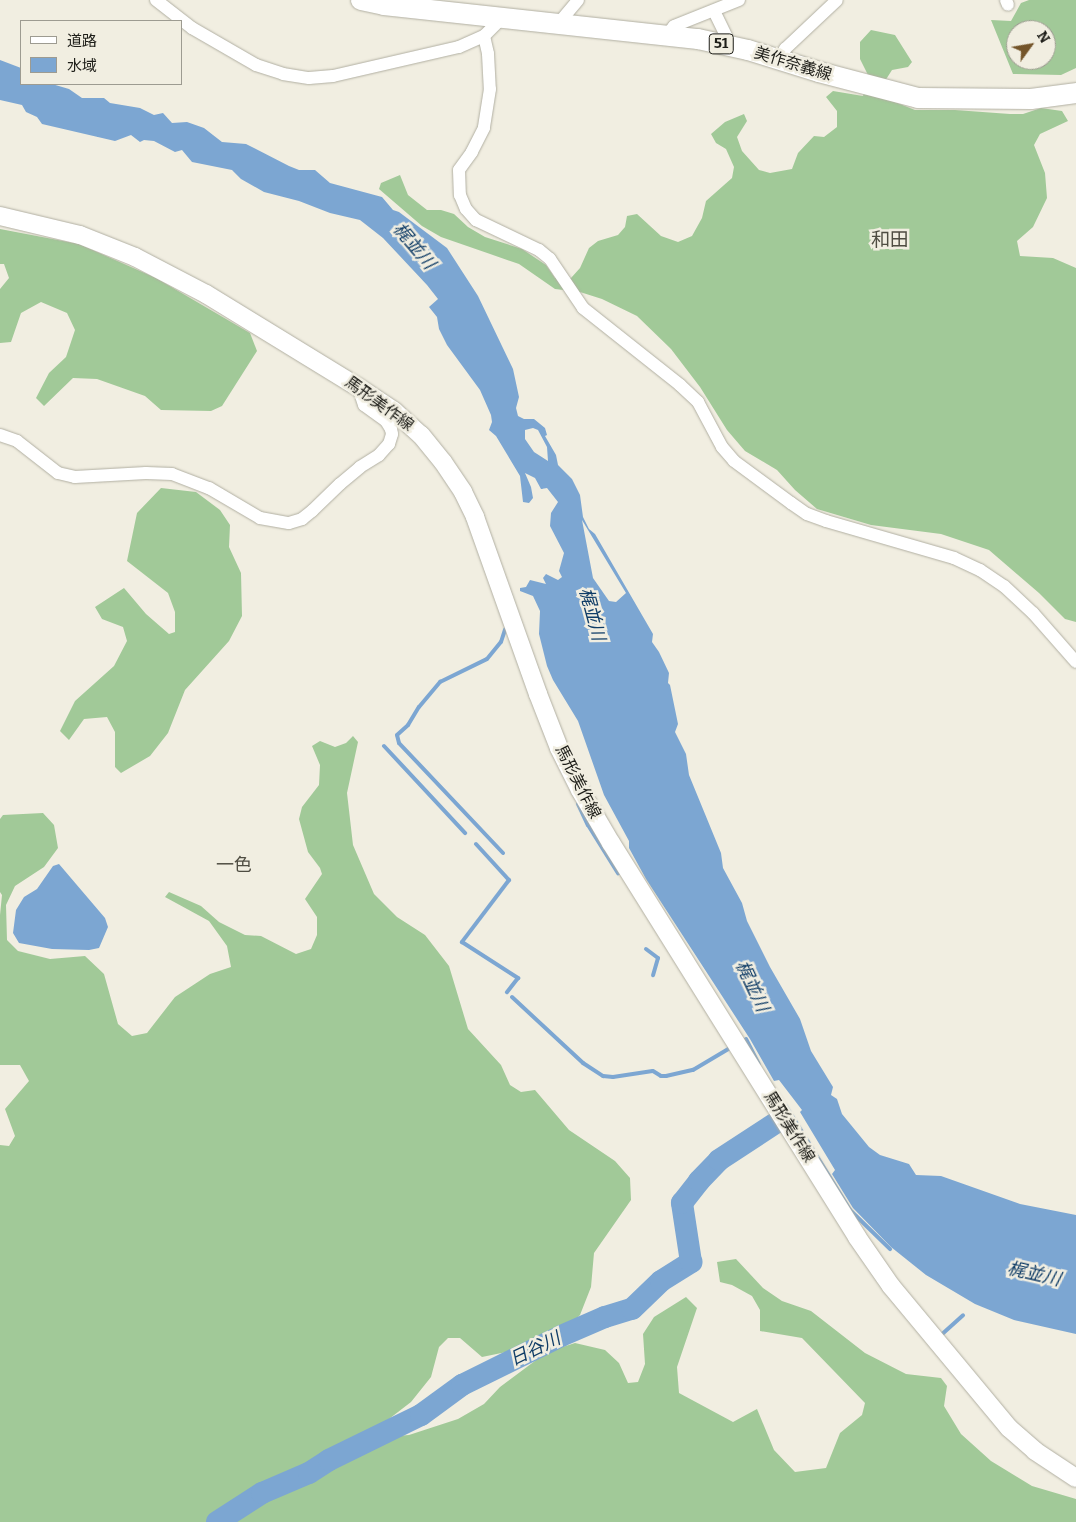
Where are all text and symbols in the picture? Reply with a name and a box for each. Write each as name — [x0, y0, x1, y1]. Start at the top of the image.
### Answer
legend — [20, 20, 182, 85]
north arrow — [1006, 20, 1056, 70]
text: N — [1033, 28, 1053, 46]
text: 道路 — [67, 32, 97, 50]
road number: 51 — [708, 32, 734, 56]
street label: 美作奈義線 — [752, 43, 834, 85]
text: 水域 — [67, 57, 97, 75]
water label: 梶並川 — [388, 218, 440, 274]
district label: 和田 — [871, 229, 909, 251]
street label: 馬形美作線 — [341, 373, 417, 435]
water label: 梶並川 — [575, 585, 609, 643]
street label: 馬形美作線 — [551, 742, 605, 822]
district label: 一色 — [216, 854, 252, 876]
water label: 梶並川 — [731, 957, 773, 1015]
street label: 馬形美作線 — [760, 1088, 818, 1166]
water label: 梶並川 — [1005, 1257, 1063, 1291]
water label: 日谷川 — [506, 1327, 564, 1371]

